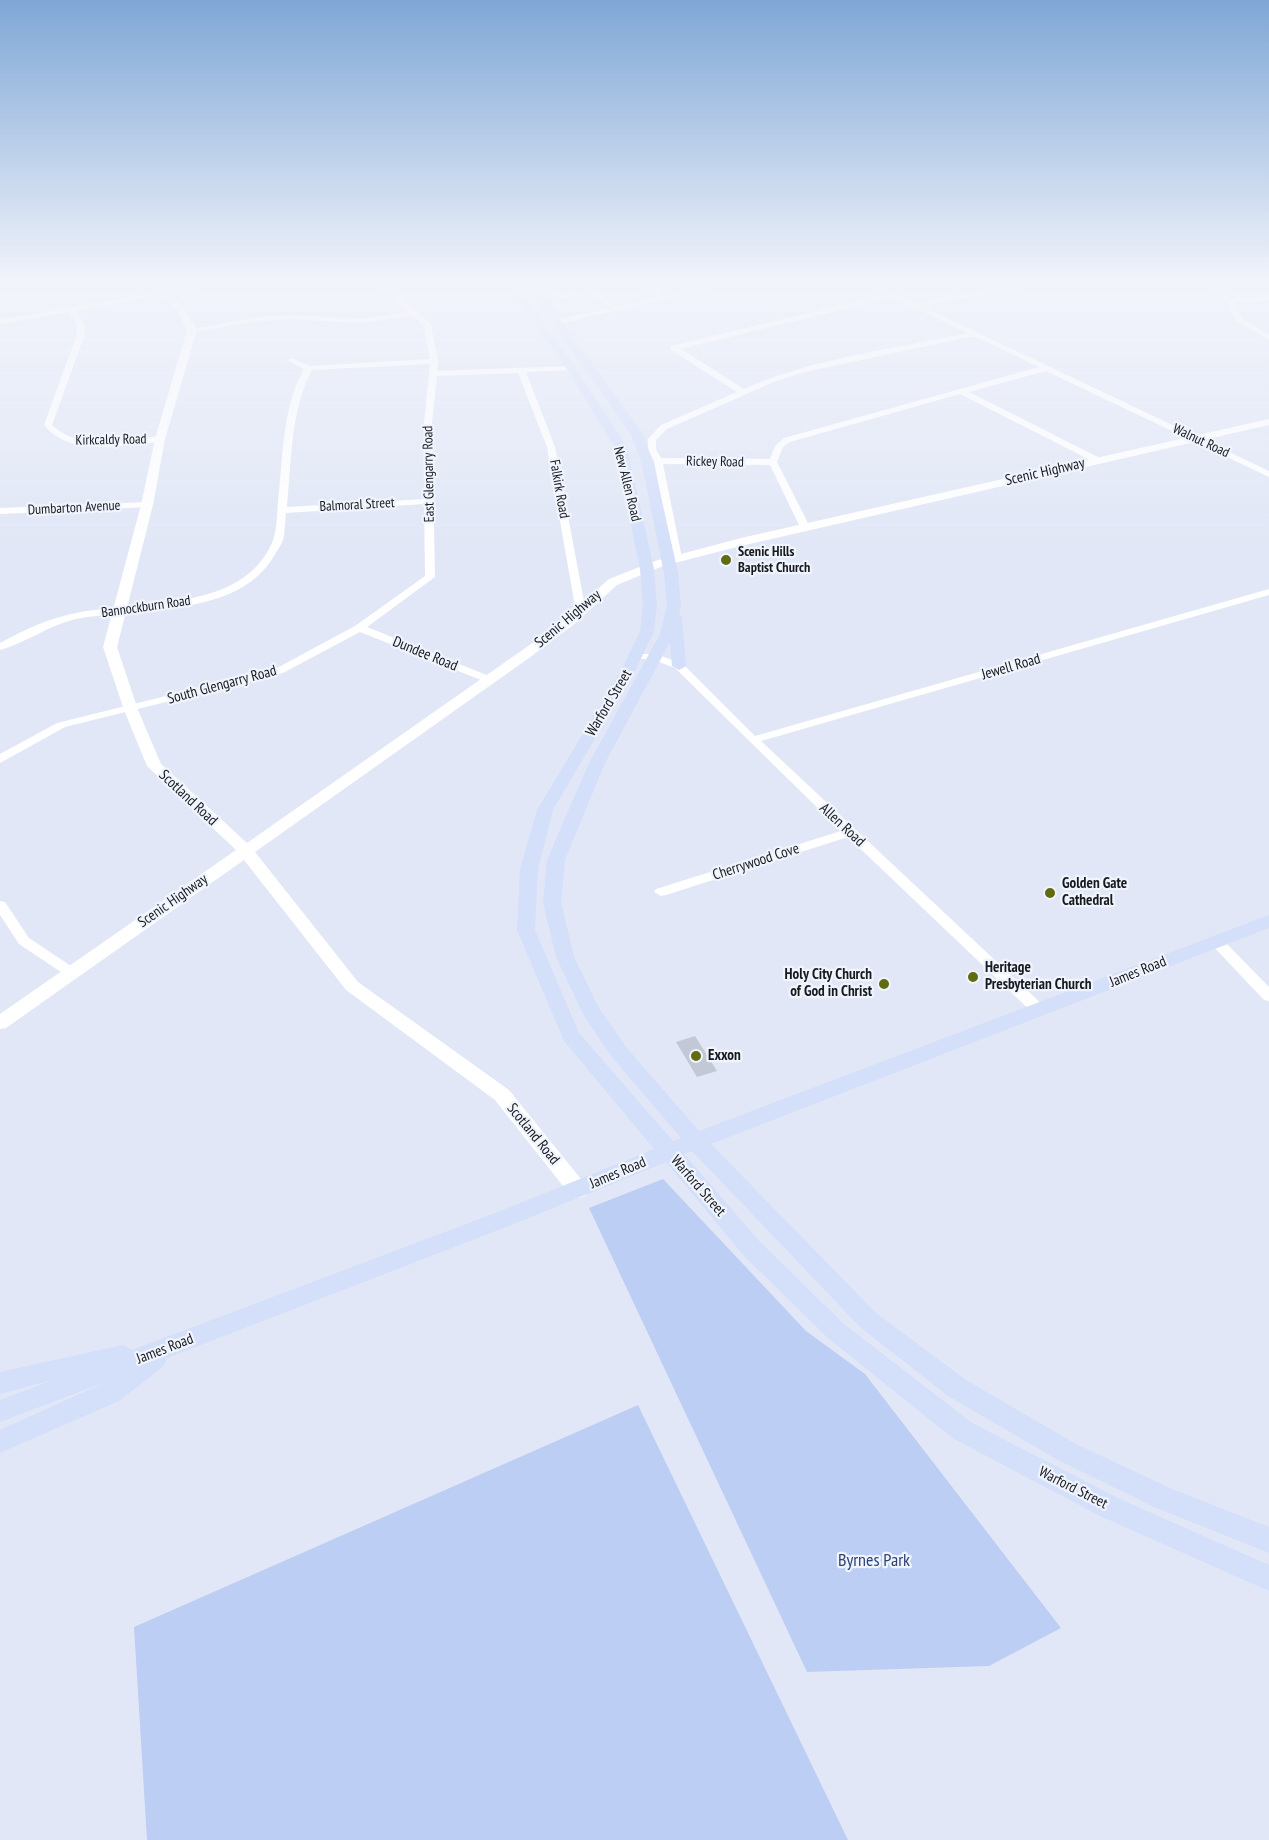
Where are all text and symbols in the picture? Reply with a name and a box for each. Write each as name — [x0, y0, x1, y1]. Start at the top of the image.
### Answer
street label: Walnut Road — [1170, 421, 1232, 461]
street label: East Glengarry Road — [420, 426, 438, 522]
street label: Kirkcaldy Road — [75, 431, 147, 449]
street label: New Allen Road — [610, 445, 644, 523]
street label: Rickey Road — [686, 453, 744, 471]
street label: Scenic Highway — [1004, 454, 1086, 490]
street label: Falkirk Road — [546, 458, 572, 520]
street label: Balmoral Street — [319, 495, 395, 515]
street label: Dumbarton Avenue — [27, 497, 121, 519]
place label: Scenic Hills Baptist Church — [738, 544, 810, 576]
marker: Scenic Hills Baptist Church — [719, 553, 733, 567]
street label: Scenic Highway — [531, 586, 605, 652]
street label: Bannockburn Road — [100, 592, 192, 622]
street label: Dundee Road — [390, 633, 460, 675]
street label: Jewell Road — [980, 650, 1042, 684]
street label: South Glengarry Road — [166, 662, 278, 708]
street label: Warford Street — [582, 666, 636, 740]
street label: Scotland Road — [155, 766, 221, 830]
street label: Allen Road — [816, 799, 868, 851]
street label: Cherrywood Cove — [711, 840, 801, 884]
street label: Scenic Highway — [135, 870, 211, 932]
place label: Golden Gate Cathedral — [1062, 875, 1127, 910]
marker: Golden Gate Cathedral — [1043, 886, 1057, 900]
street label: James Road — [1107, 953, 1169, 991]
place label: Heritage Presbyterian Church — [985, 959, 1091, 994]
place label: Holy City Church of God in Christ — [785, 966, 872, 1001]
marker: Heritage Presbyterian Church — [966, 970, 980, 984]
marker: Holy City Church of God in Christ — [877, 977, 891, 991]
place label: Exxon — [708, 1047, 741, 1065]
marker: Exxon — [689, 1049, 703, 1063]
street label: Scotland Road — [503, 1100, 563, 1168]
street label: Warford Street — [667, 1152, 729, 1220]
street label: James Road — [587, 1153, 649, 1193]
street label: James Road — [134, 1330, 196, 1368]
street label: Warford Street — [1036, 1463, 1110, 1513]
park label: Byrnes Park — [838, 1550, 910, 1572]

